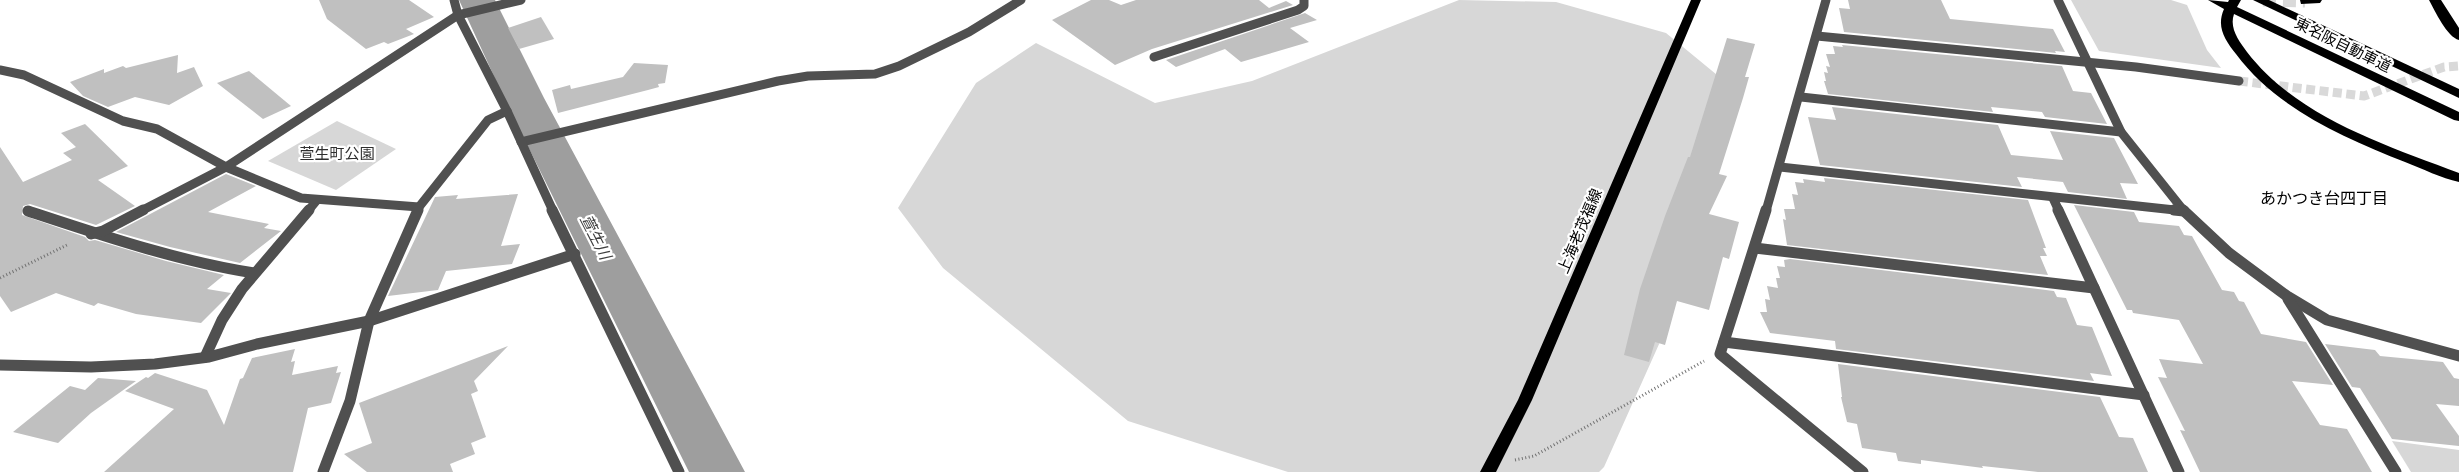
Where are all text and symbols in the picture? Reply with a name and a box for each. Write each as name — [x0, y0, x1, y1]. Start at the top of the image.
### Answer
street label: 東名阪自動車道 — [2292, 14, 2394, 76]
park label: 萱生町公園 — [299, 145, 375, 163]
street label: 上海老茂福線 — [1554, 186, 1606, 276]
district label: あかつき台四丁目 — [2260, 189, 2388, 209]
water label: 萱生川 — [575, 212, 616, 265]

